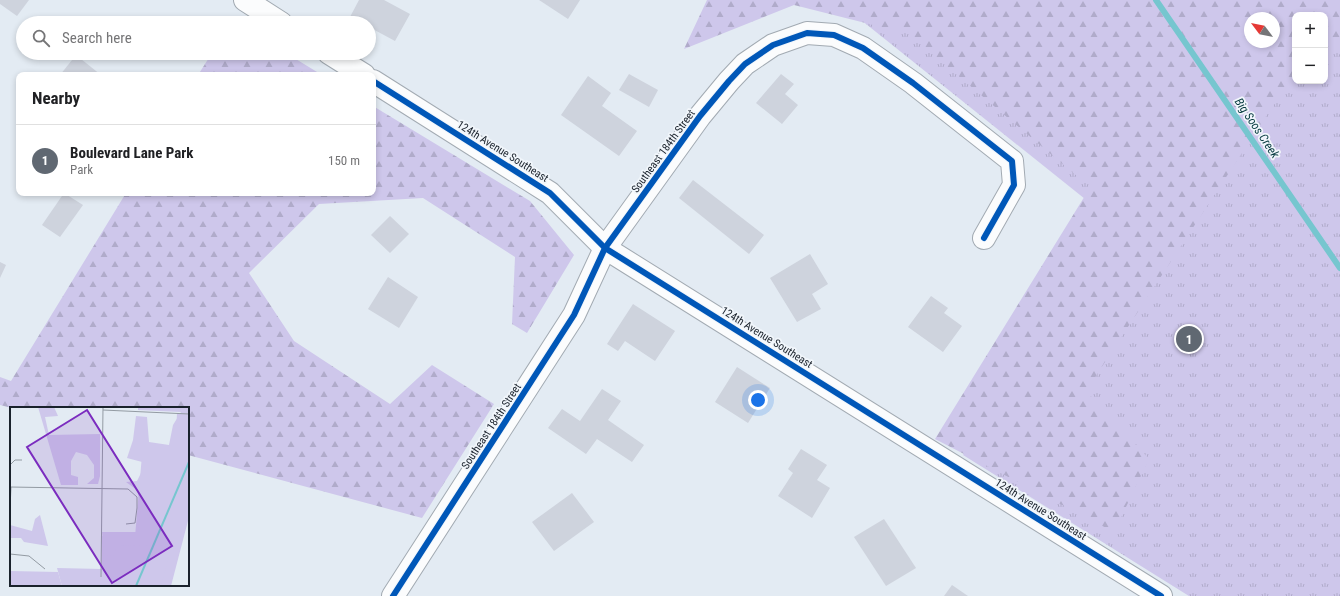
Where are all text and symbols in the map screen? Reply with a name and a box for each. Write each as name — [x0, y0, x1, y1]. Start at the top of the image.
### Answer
north arrow — [1244, 12, 1280, 48]
map controls — [1292, 12, 1328, 84]
button: + — [1292, 12, 1328, 48]
search box — [16, 16, 376, 60]
icon: search — [30, 27, 52, 49]
text: Search here — [62, 29, 132, 47]
button: − — [1292, 48, 1328, 84]
text: Nearby — [32, 88, 80, 108]
water label: Big Soos Creek — [1232, 95, 1283, 161]
street label: Southeast 184th Street — [629, 107, 698, 195]
street label: 124th Avenue Southeast — [455, 118, 551, 185]
text: Boulevard Lane Park — [70, 144, 193, 162]
text: 1 — [42, 153, 48, 168]
text: 150 m — [328, 153, 360, 168]
text: Park — [70, 162, 93, 177]
street label: 124th Avenue Southeast — [719, 304, 815, 371]
pin: 1 — [1176, 324, 1202, 354]
street label: Southeast 184th Street — [459, 381, 524, 472]
your location — [748, 390, 768, 410]
inset map — [10, 407, 189, 586]
street label: 124th Avenue Southeast — [993, 476, 1089, 543]

